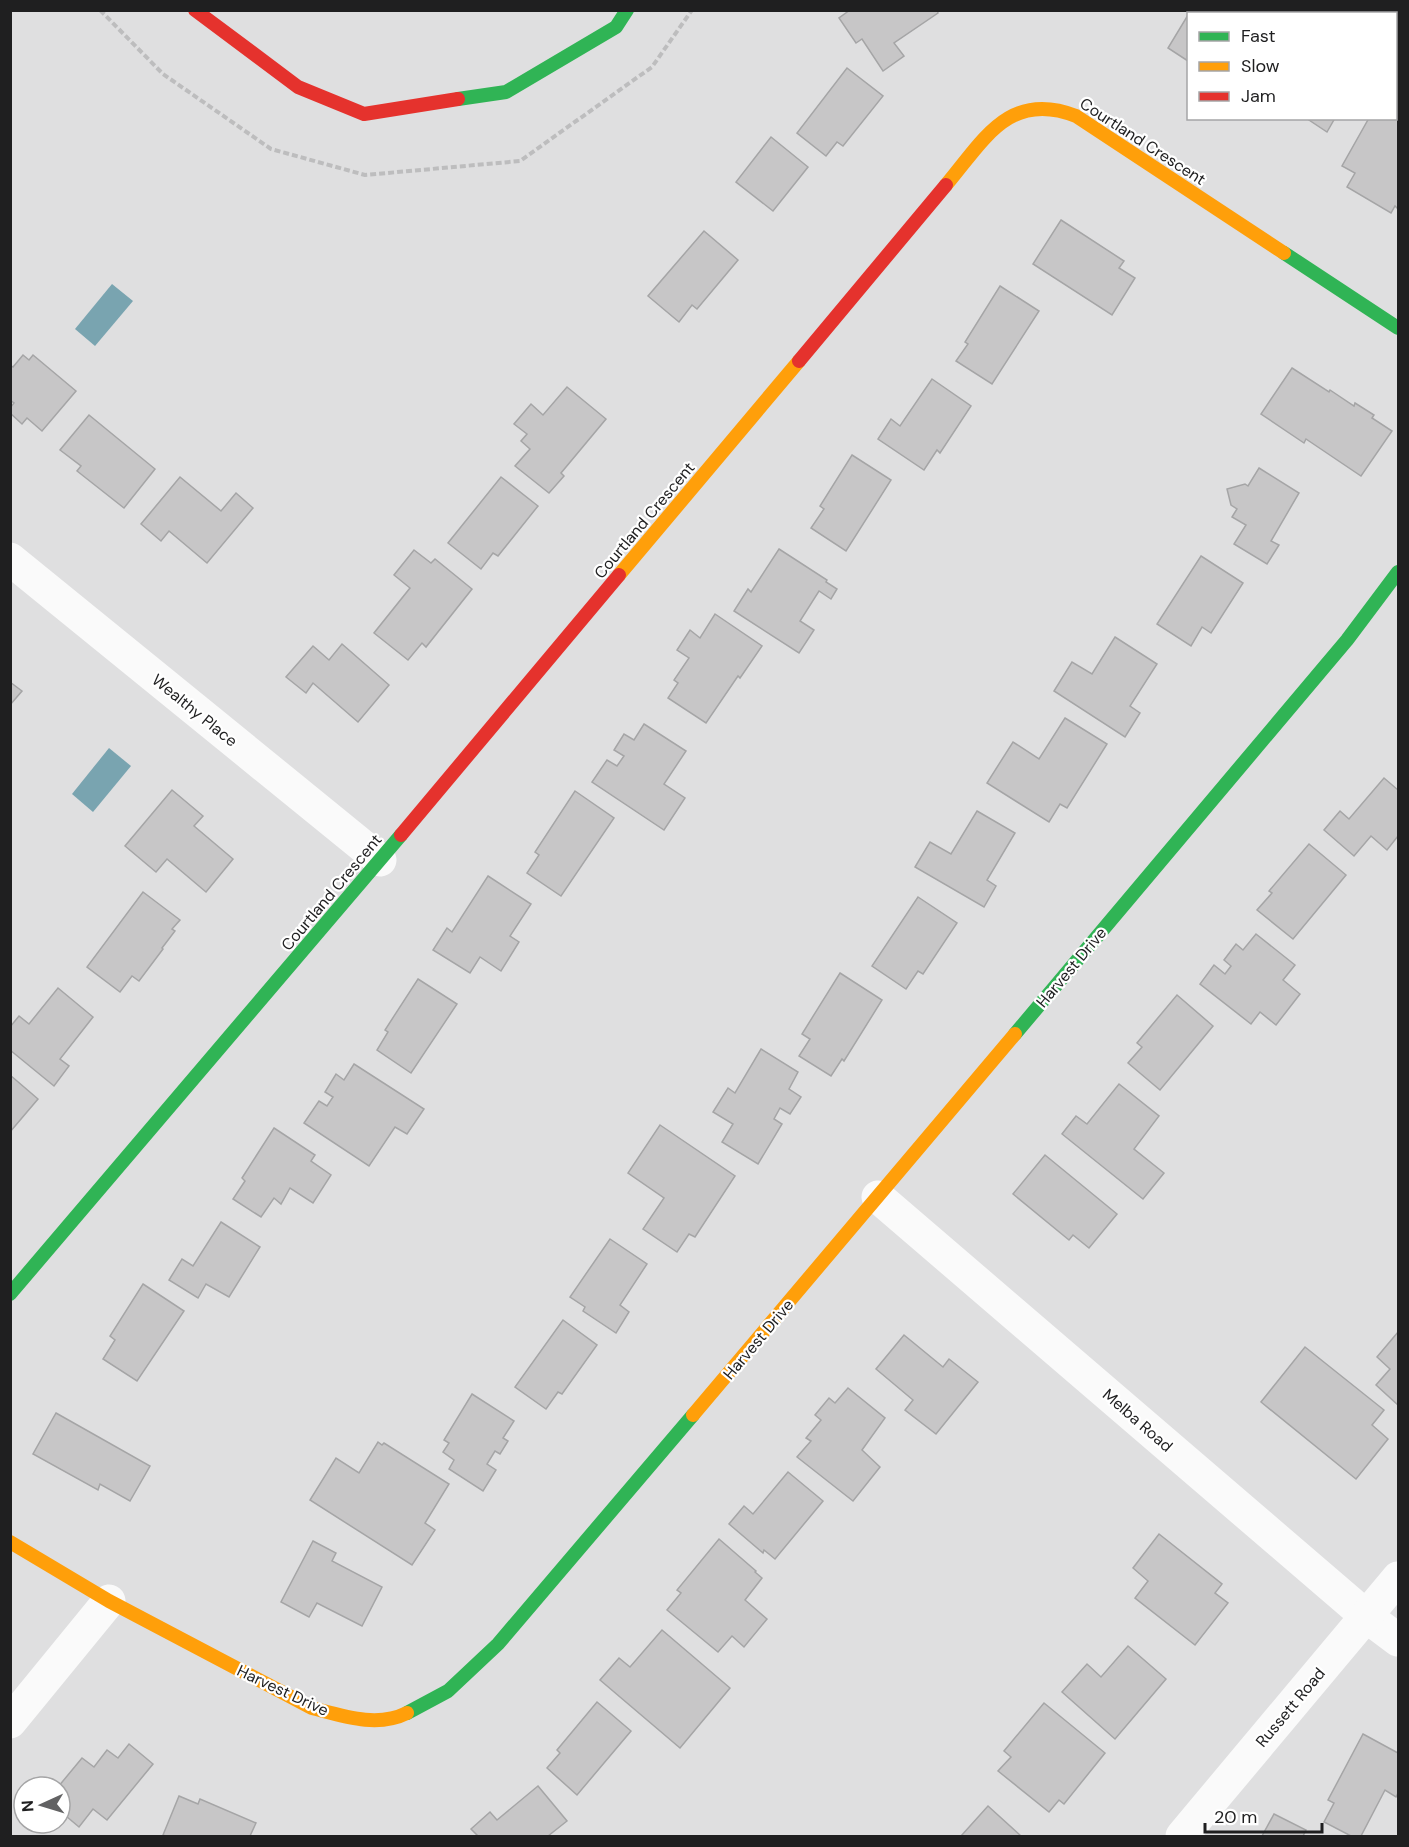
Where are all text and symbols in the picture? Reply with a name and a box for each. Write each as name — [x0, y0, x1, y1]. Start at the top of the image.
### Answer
legend — [1187, 12, 1397, 120]
text: Fast — [1241, 24, 1276, 48]
text: Slow — [1241, 54, 1280, 78]
text: Jam — [1241, 84, 1276, 108]
street label: Courtland Crescent — [1076, 93, 1210, 190]
street label: Courtland Crescent — [589, 458, 699, 583]
street label: Wealthy Place — [148, 669, 242, 751]
street label: Courtland Crescent — [276, 830, 386, 955]
street label: Harvest Drive — [1032, 923, 1111, 1012]
street label: Harvest Drive — [719, 1295, 798, 1384]
street label: Melba Road — [1098, 1384, 1177, 1457]
street label: Harvest Drive — [234, 1660, 332, 1721]
street label: Russett Road — [1251, 1663, 1330, 1751]
north arrow — [12, 1775, 72, 1835]
scale bar — [1205, 1796, 1322, 1834]
text: N — [17, 1799, 38, 1813]
text: 20 m — [1214, 1805, 1257, 1829]

